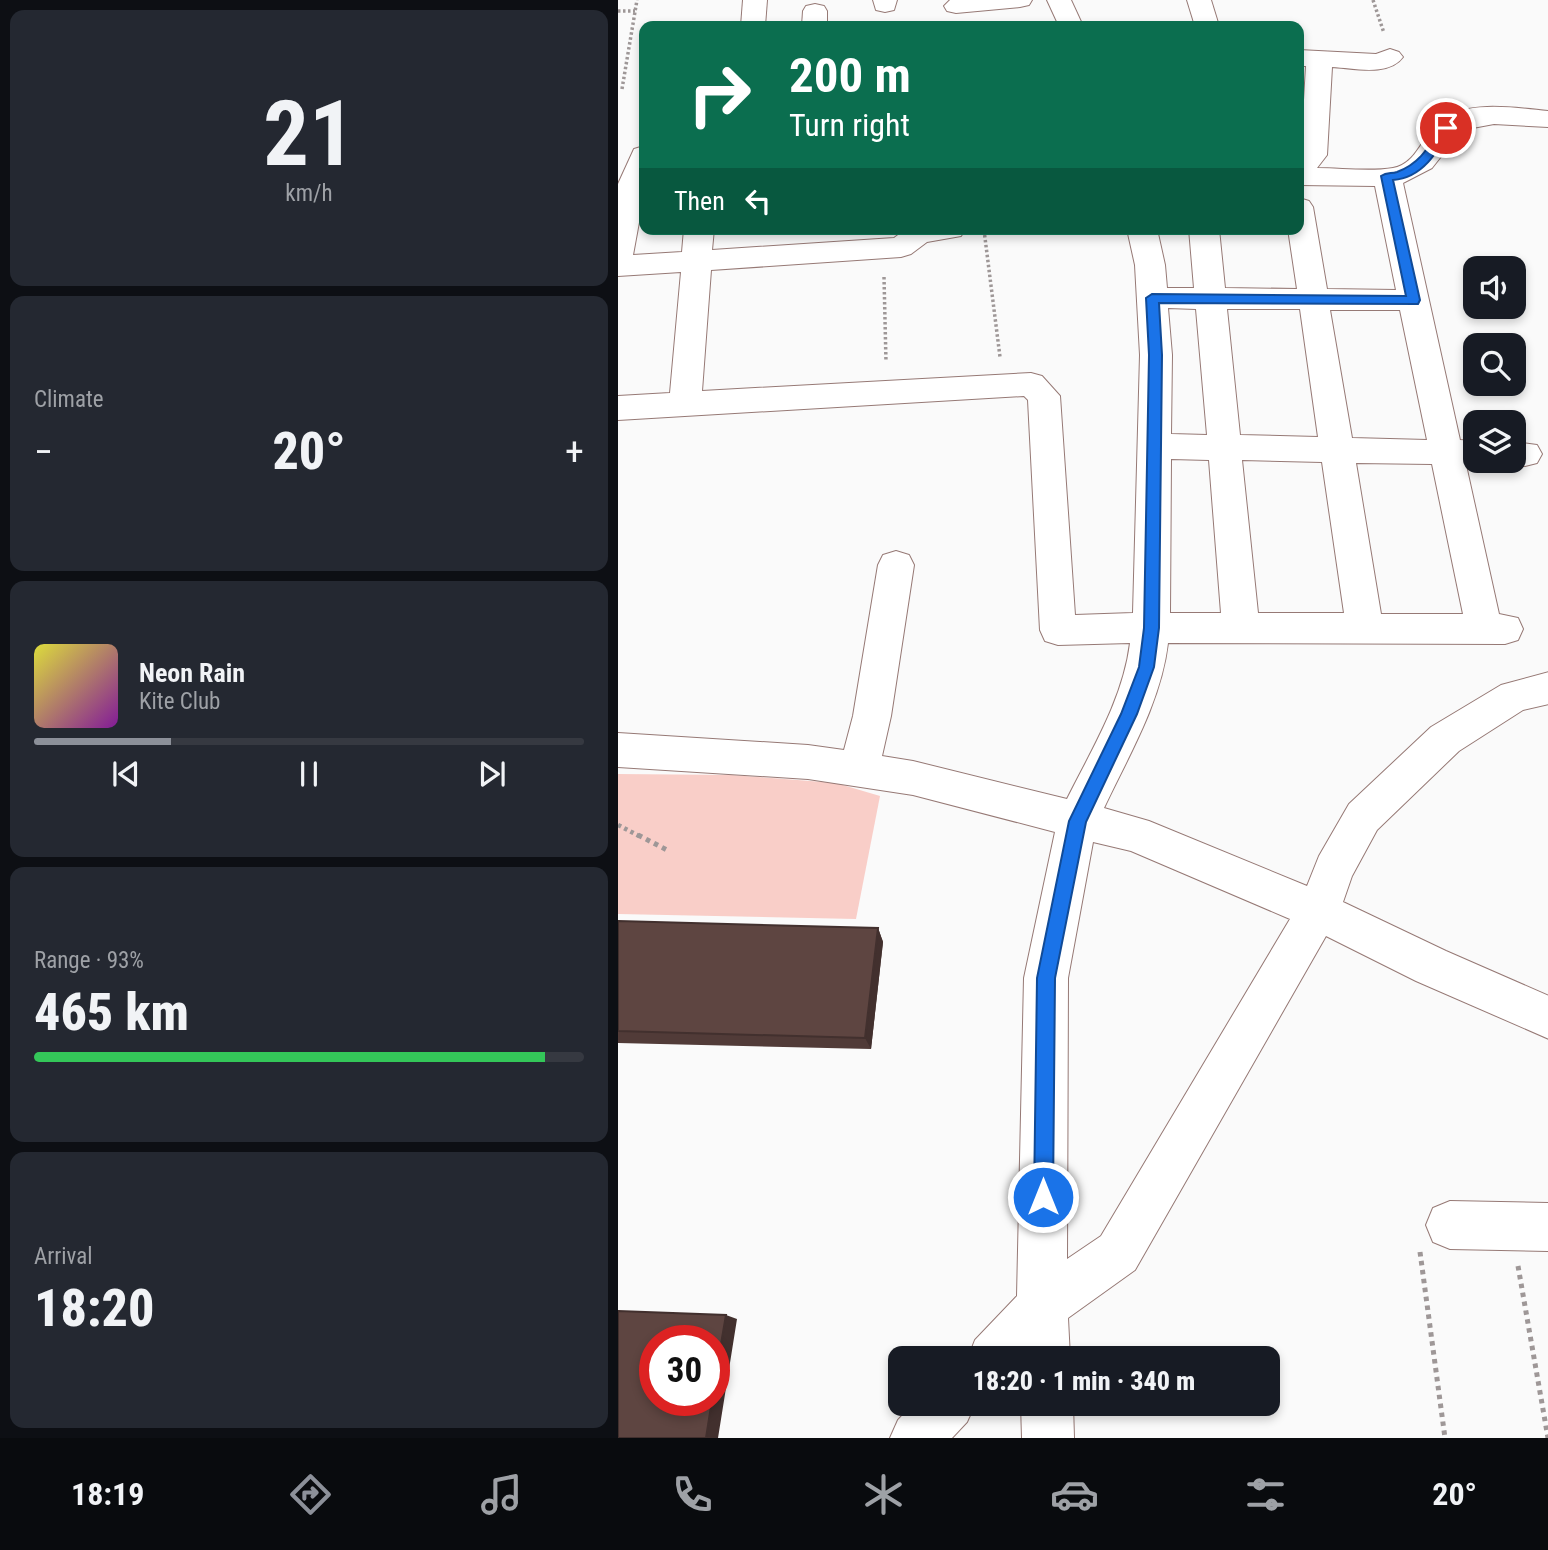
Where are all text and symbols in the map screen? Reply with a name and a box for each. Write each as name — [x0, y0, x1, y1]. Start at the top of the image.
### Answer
text: 200 m — [789, 47, 911, 104]
icon: right — [674, 49, 765, 140]
text: 21 — [263, 81, 355, 187]
pin — [1416, 98, 1476, 158]
text: Turn right — [789, 106, 910, 144]
icon: arrive — [1427, 109, 1465, 147]
text: km/h — [285, 180, 333, 207]
icon: left — [739, 182, 777, 220]
text: Then — [674, 186, 725, 216]
map controls — [1463, 256, 1526, 473]
button: sound — [1463, 256, 1526, 319]
button: search — [1463, 333, 1526, 396]
text: Climate — [34, 386, 104, 413]
button: layers — [1463, 410, 1526, 473]
text: 20° — [272, 421, 346, 482]
text: − — [34, 430, 53, 474]
text: + — [565, 430, 584, 474]
text: Neon Rain — [139, 658, 245, 688]
text: Kite Club — [139, 688, 220, 715]
icon: previous — [107, 755, 145, 793]
icon: pause — [290, 755, 328, 793]
icon: next — [473, 755, 511, 793]
text: Range · 93% — [34, 947, 144, 974]
text: 465 km — [34, 982, 189, 1043]
position arrow — [1006, 1160, 1080, 1234]
text: Arrival — [34, 1243, 93, 1270]
text: 18:20 — [34, 1278, 154, 1339]
speed limit sign: 30 — [639, 1325, 730, 1416]
text: 18:20 · 1 min · 340 m — [973, 1366, 1195, 1396]
icon: directions — [286, 1470, 335, 1519]
icon: music — [477, 1470, 526, 1519]
icon: phone — [668, 1470, 717, 1519]
icon: climate — [859, 1470, 908, 1519]
icon: car — [1050, 1470, 1099, 1519]
icon: filters — [1241, 1470, 1290, 1519]
text: 18:19 — [71, 1475, 144, 1513]
text: 20° — [1432, 1475, 1477, 1513]

